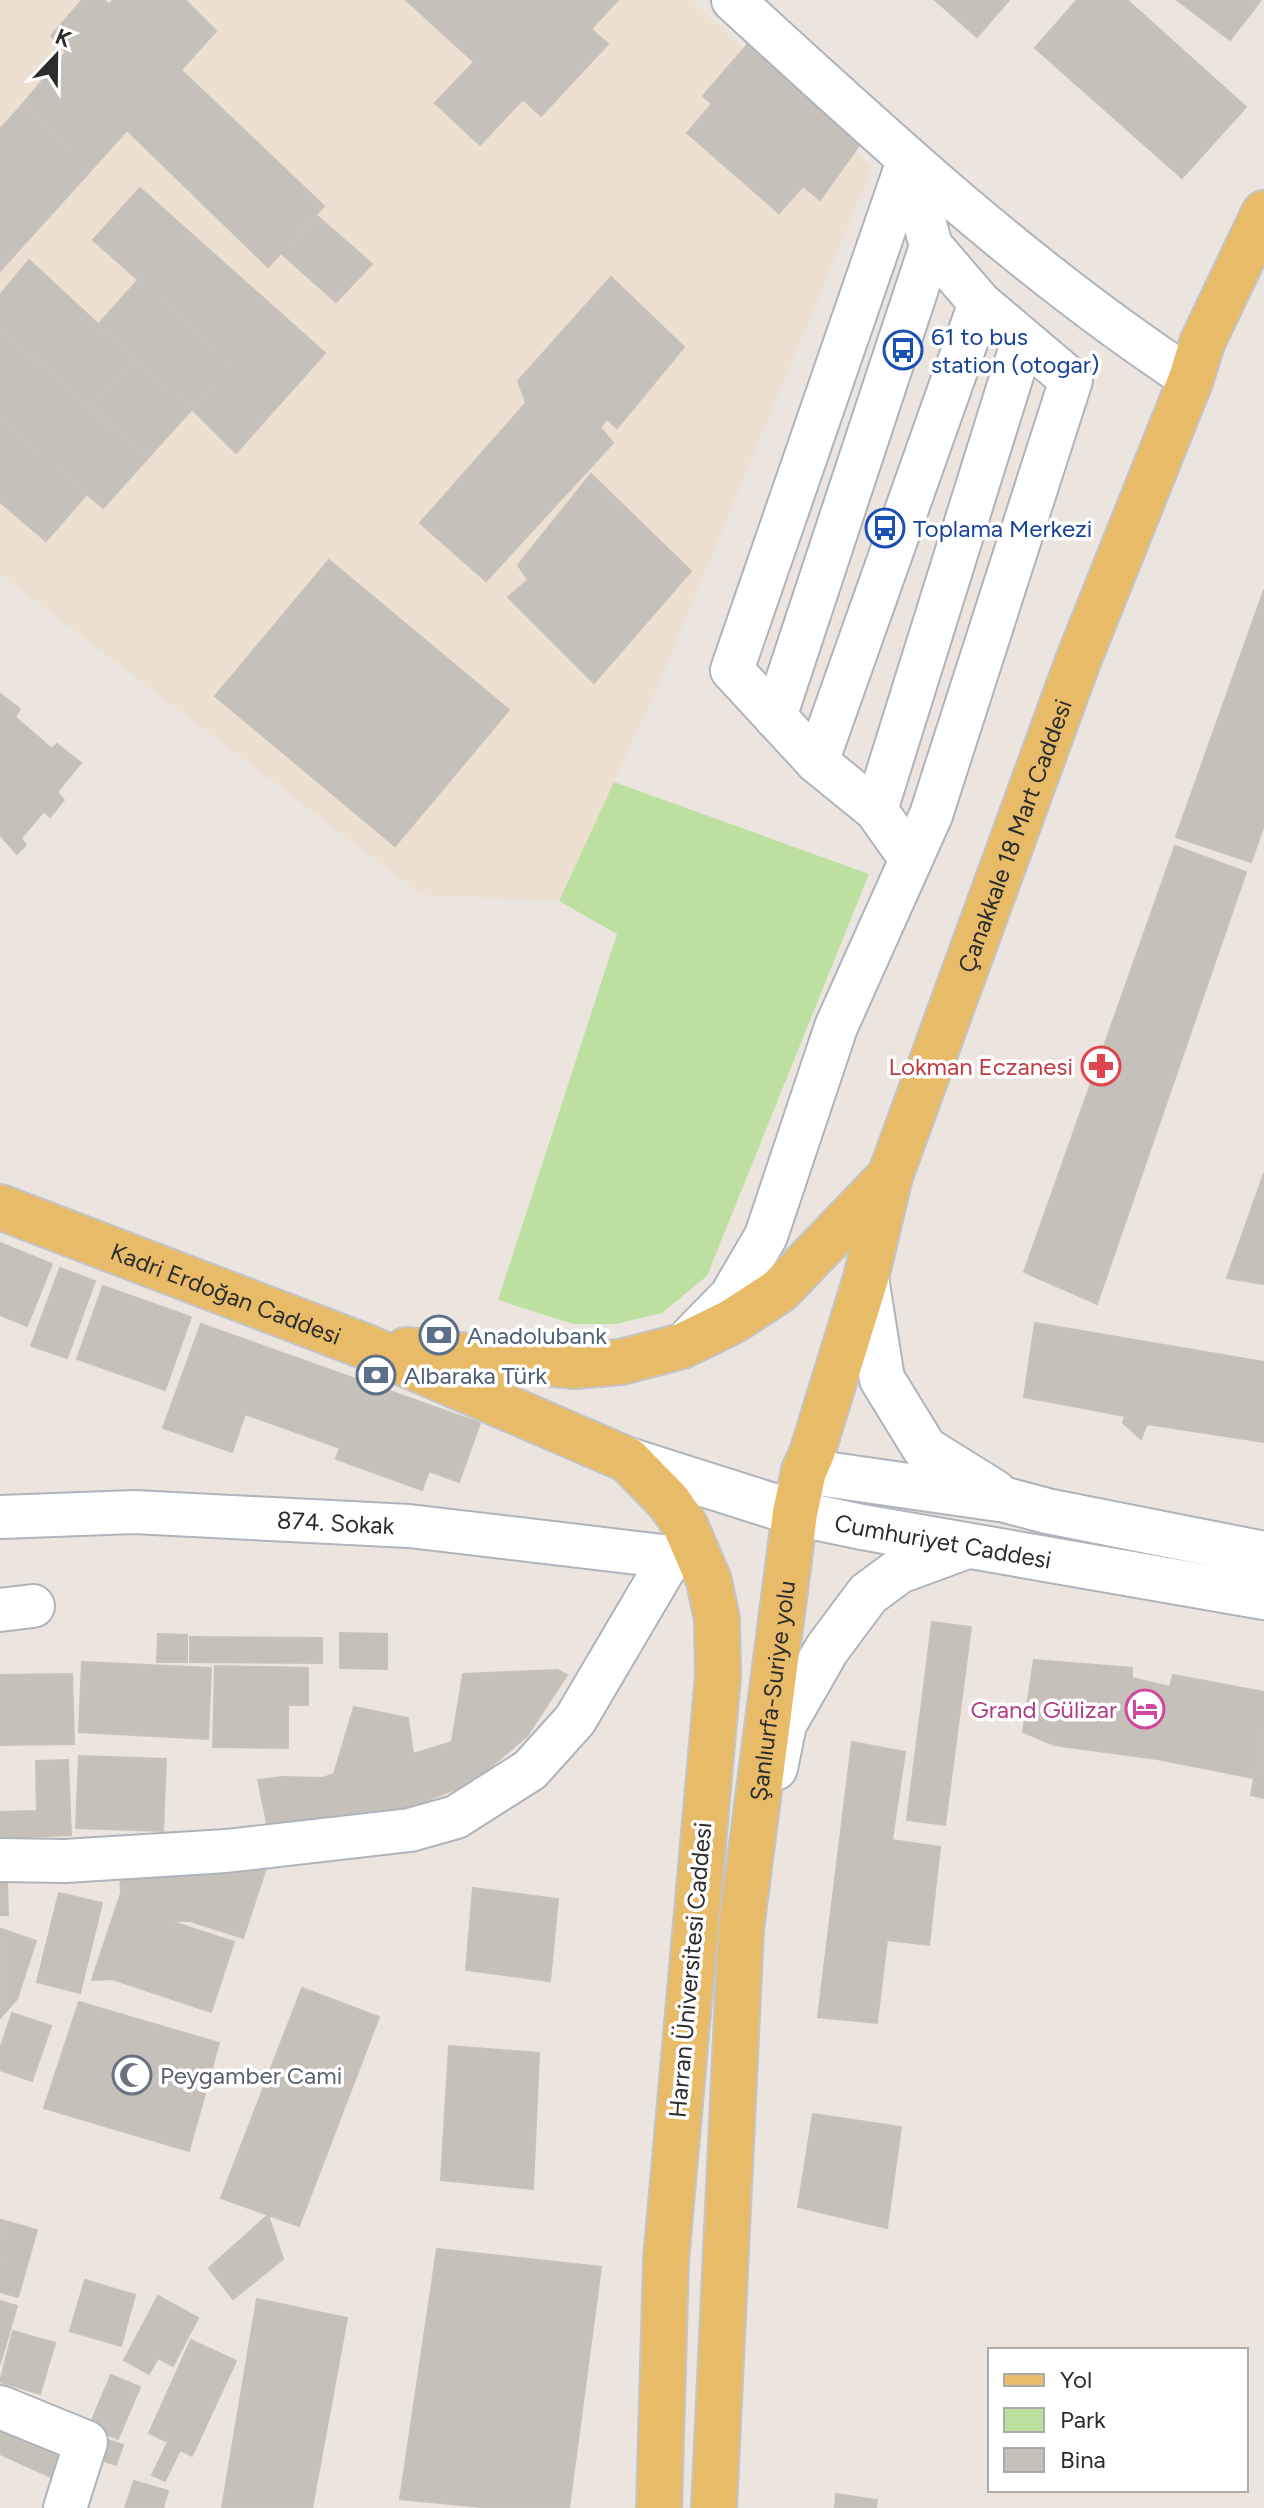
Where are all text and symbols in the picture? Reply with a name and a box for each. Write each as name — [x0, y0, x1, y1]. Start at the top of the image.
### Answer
north arrow — [16, 16, 96, 96]
text: K — [51, 23, 75, 53]
place label: 61 to bus station (otogar) — [931, 322, 1099, 379]
bus stop icon: 61 to bus station (otogar) — [882, 329, 924, 371]
bus stop icon: Toplama Merkezi — [864, 507, 906, 549]
place label: Toplama Merkezi — [913, 514, 1092, 543]
street label: Çanakkale 18 Mart Caddesi — [951, 695, 1077, 976]
pharmacy icon: Lokman Eczanesi — [1080, 1045, 1122, 1087]
place label: Lokman Eczanesi — [889, 1052, 1073, 1081]
street label: Kadri Erdoğan Caddesi — [107, 1236, 345, 1350]
bank icon: Anadolubank — [418, 1314, 460, 1356]
place label: Anadolubank — [467, 1321, 607, 1350]
bank icon: Albaraka Türk — [355, 1354, 397, 1396]
place label: Albaraka Türk — [404, 1361, 547, 1390]
street label: 874. Sokak — [276, 1505, 395, 1540]
street label: Cumhuriyet Caddesi — [832, 1507, 1054, 1574]
street label: Şanlıurfa-Suriye yolu — [743, 1579, 801, 1803]
hotel icon: Grand Gülizar — [1124, 1688, 1166, 1730]
place label: Grand Gülizar — [970, 1695, 1117, 1724]
street label: Harran Üniversitesi Caddesi — [663, 1821, 717, 2119]
mosque icon: Peygamber Cami — [111, 2054, 153, 2096]
place label: Peygamber Cami — [160, 2061, 342, 2090]
legend — [988, 2348, 1248, 2492]
text: Yol — [1060, 2365, 1092, 2394]
text: Park — [1060, 2405, 1106, 2434]
text: Bina — [1060, 2445, 1106, 2474]

